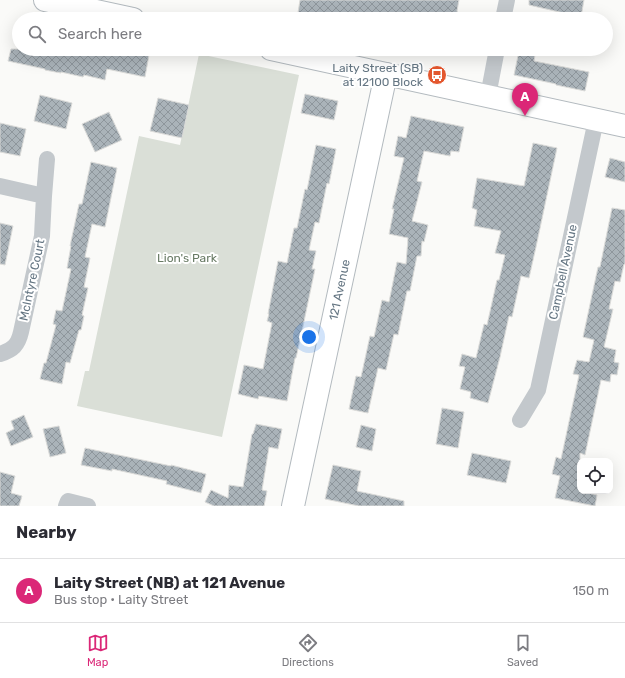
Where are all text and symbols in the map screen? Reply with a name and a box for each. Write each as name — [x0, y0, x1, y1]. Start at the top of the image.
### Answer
search box — [12, 12, 613, 56]
icon: search — [26, 23, 48, 45]
text: Search here — [58, 25, 142, 43]
place label: Laity Street (SB) at 12100 Block — [332, 61, 424, 89]
bus stop icon: Laity Street (SB) at 12100 Block — [426, 64, 448, 86]
pin: A — [512, 83, 538, 116]
street label: Campbell Avenue — [546, 223, 580, 321]
street label: McIntyre Court — [16, 237, 48, 322]
park label: Lion's Park — [157, 251, 218, 265]
street label: 121 Avenue — [326, 258, 353, 322]
your location — [299, 327, 319, 347]
map controls — [577, 458, 613, 494]
button: locate — [577, 458, 613, 494]
text: Nearby — [16, 522, 77, 542]
text: Laity Street (NB) at 121 Avenue — [54, 574, 285, 592]
text: A — [24, 583, 34, 598]
text: 150 m — [573, 583, 609, 598]
text: Bus stop · Laity Street — [54, 592, 188, 607]
tab: Map — [87, 632, 109, 669]
tab: Directions — [282, 632, 334, 669]
tab: Saved — [507, 632, 538, 669]

